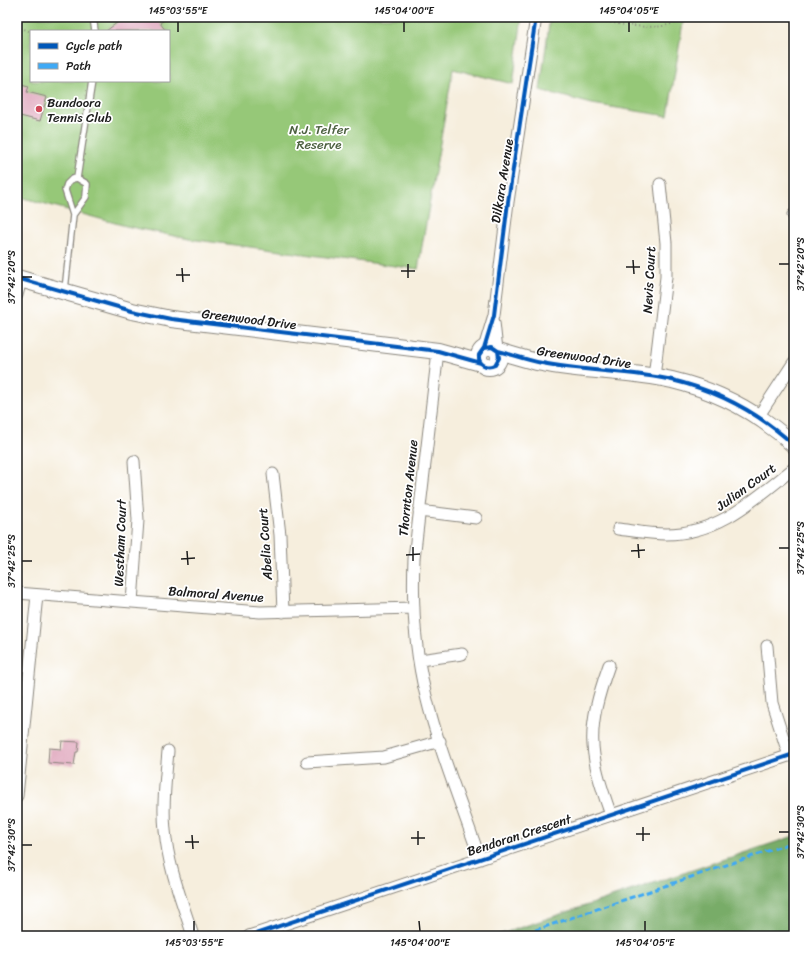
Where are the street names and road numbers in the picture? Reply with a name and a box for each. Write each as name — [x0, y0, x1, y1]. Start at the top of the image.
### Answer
street label: Dilkara Avenue — [484, 137, 520, 225]
street label: Nevis Court — [636, 246, 662, 314]
street label: Greenwood Drive — [200, 302, 298, 336]
street label: Greenwood Drive — [535, 339, 633, 375]
street label: Thornton Avenue — [391, 438, 425, 538]
street label: Julian Court — [710, 457, 781, 517]
street label: Westham Court — [107, 498, 133, 587]
street label: Abelia Court — [251, 507, 279, 582]
street label: Balmoral Avenue — [168, 579, 264, 609]
street label: Bendoran Crescent — [464, 807, 575, 863]

